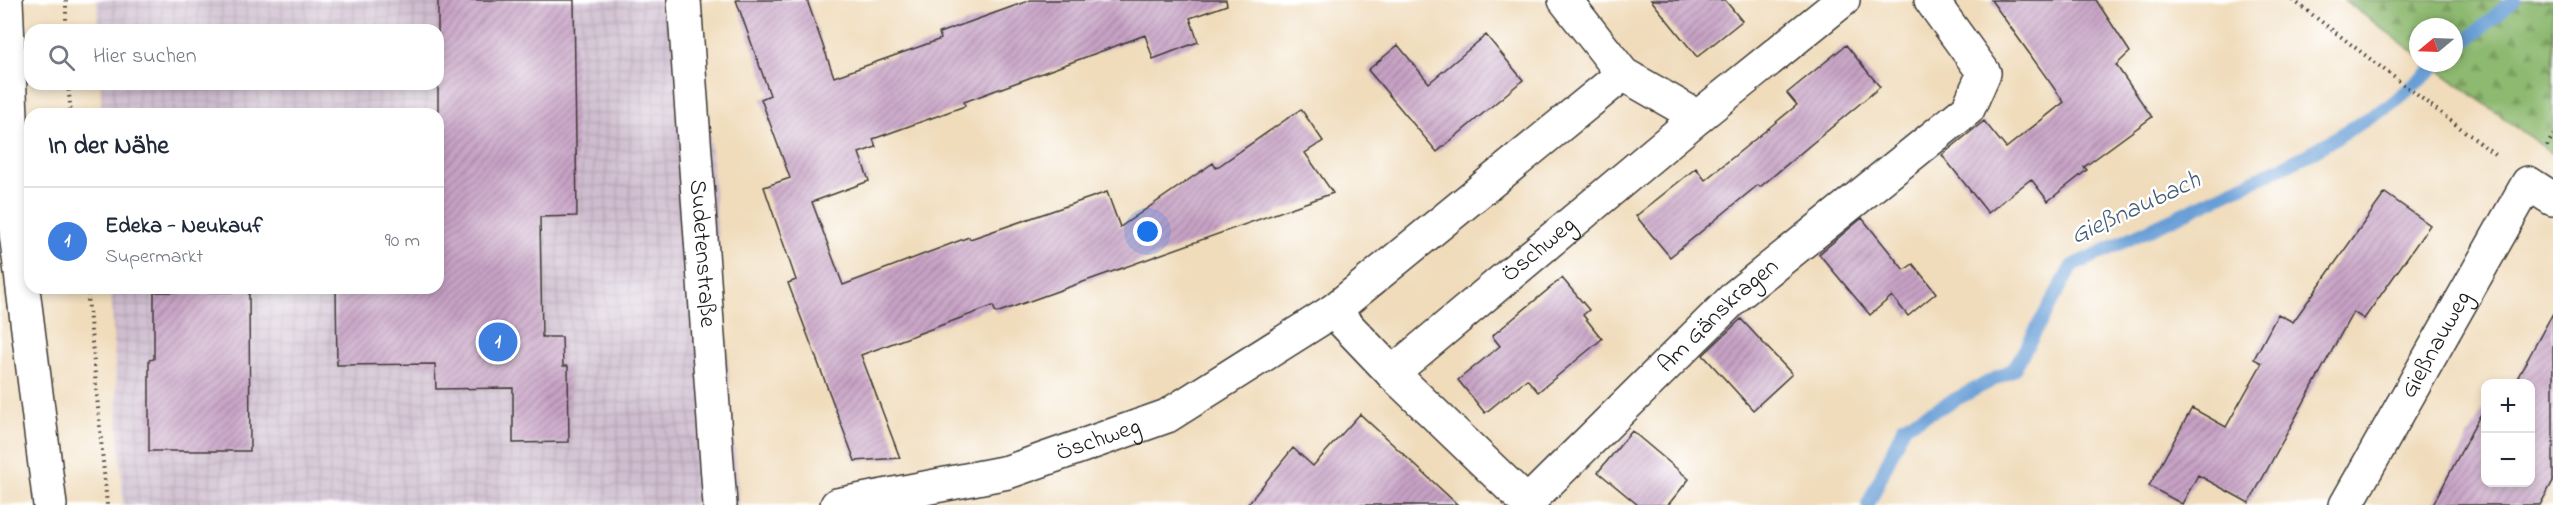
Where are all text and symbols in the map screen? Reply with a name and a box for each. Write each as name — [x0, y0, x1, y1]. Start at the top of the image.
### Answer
north arrow — [2409, 18, 2463, 72]
search box — [24, 24, 444, 90]
icon: search — [45, 41, 78, 74]
text: Hier suchen — [93, 41, 197, 73]
text: In der Nähe — [48, 128, 169, 166]
water label: Gießnaubach — [2065, 162, 2208, 256]
street label: Sudetenstraße — [679, 178, 725, 329]
street label: Öschweg — [1495, 208, 1584, 291]
text: Edeka - Neukauf — [105, 211, 263, 243]
your location — [1133, 217, 1162, 246]
text: 1 — [64, 227, 71, 256]
text: 90 m — [385, 227, 420, 256]
text: Supermarkt — [105, 243, 203, 272]
street label: Am Gänskragen — [1650, 250, 1787, 382]
street label: Gießnauweg — [2392, 285, 2481, 405]
pin: 1 — [478, 320, 518, 364]
map controls — [2481, 379, 2535, 487]
button: + — [2481, 379, 2535, 433]
street label: Öschweg — [1051, 409, 1145, 471]
button: − — [2481, 433, 2535, 487]

